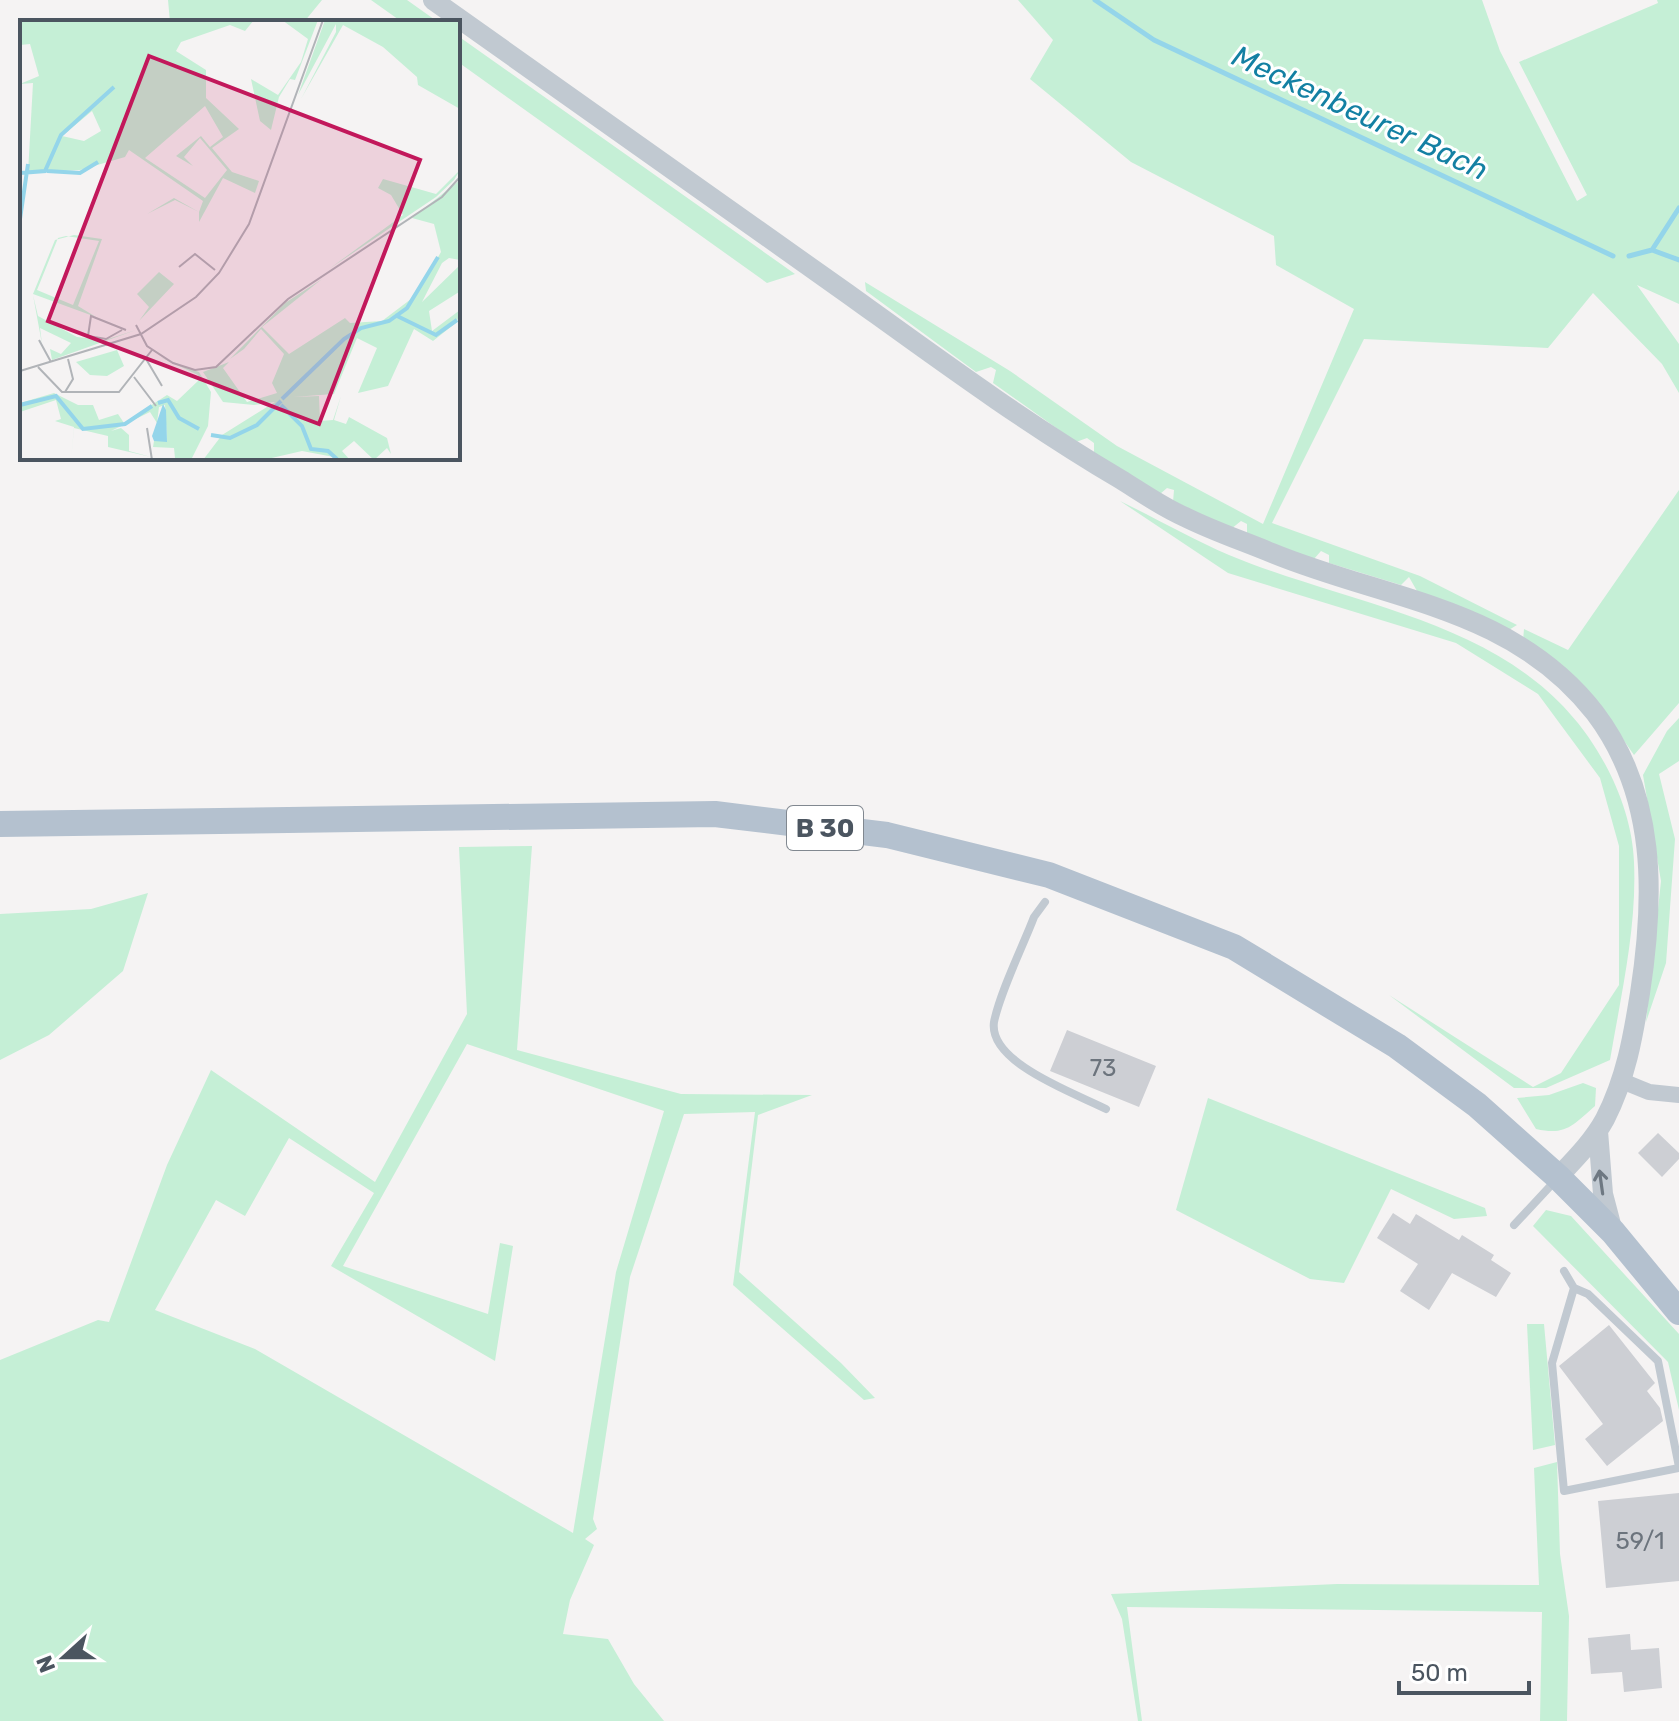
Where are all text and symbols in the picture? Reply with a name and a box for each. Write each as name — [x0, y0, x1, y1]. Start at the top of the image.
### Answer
inset map — [20, 20, 460, 460]
water label: Meckenbeurer Bach — [1226, 38, 1494, 188]
road number: B 30 — [787, 806, 863, 850]
house number: 73 — [1090, 1054, 1116, 1082]
one-way arrow — [1593, 1170, 1608, 1196]
house number: 59/1 — [1616, 1527, 1664, 1555]
north arrow — [24, 1617, 104, 1697]
scale bar — [1399, 1645, 1529, 1695]
text: N — [30, 1652, 61, 1676]
text: 50 m — [1411, 1659, 1468, 1687]

